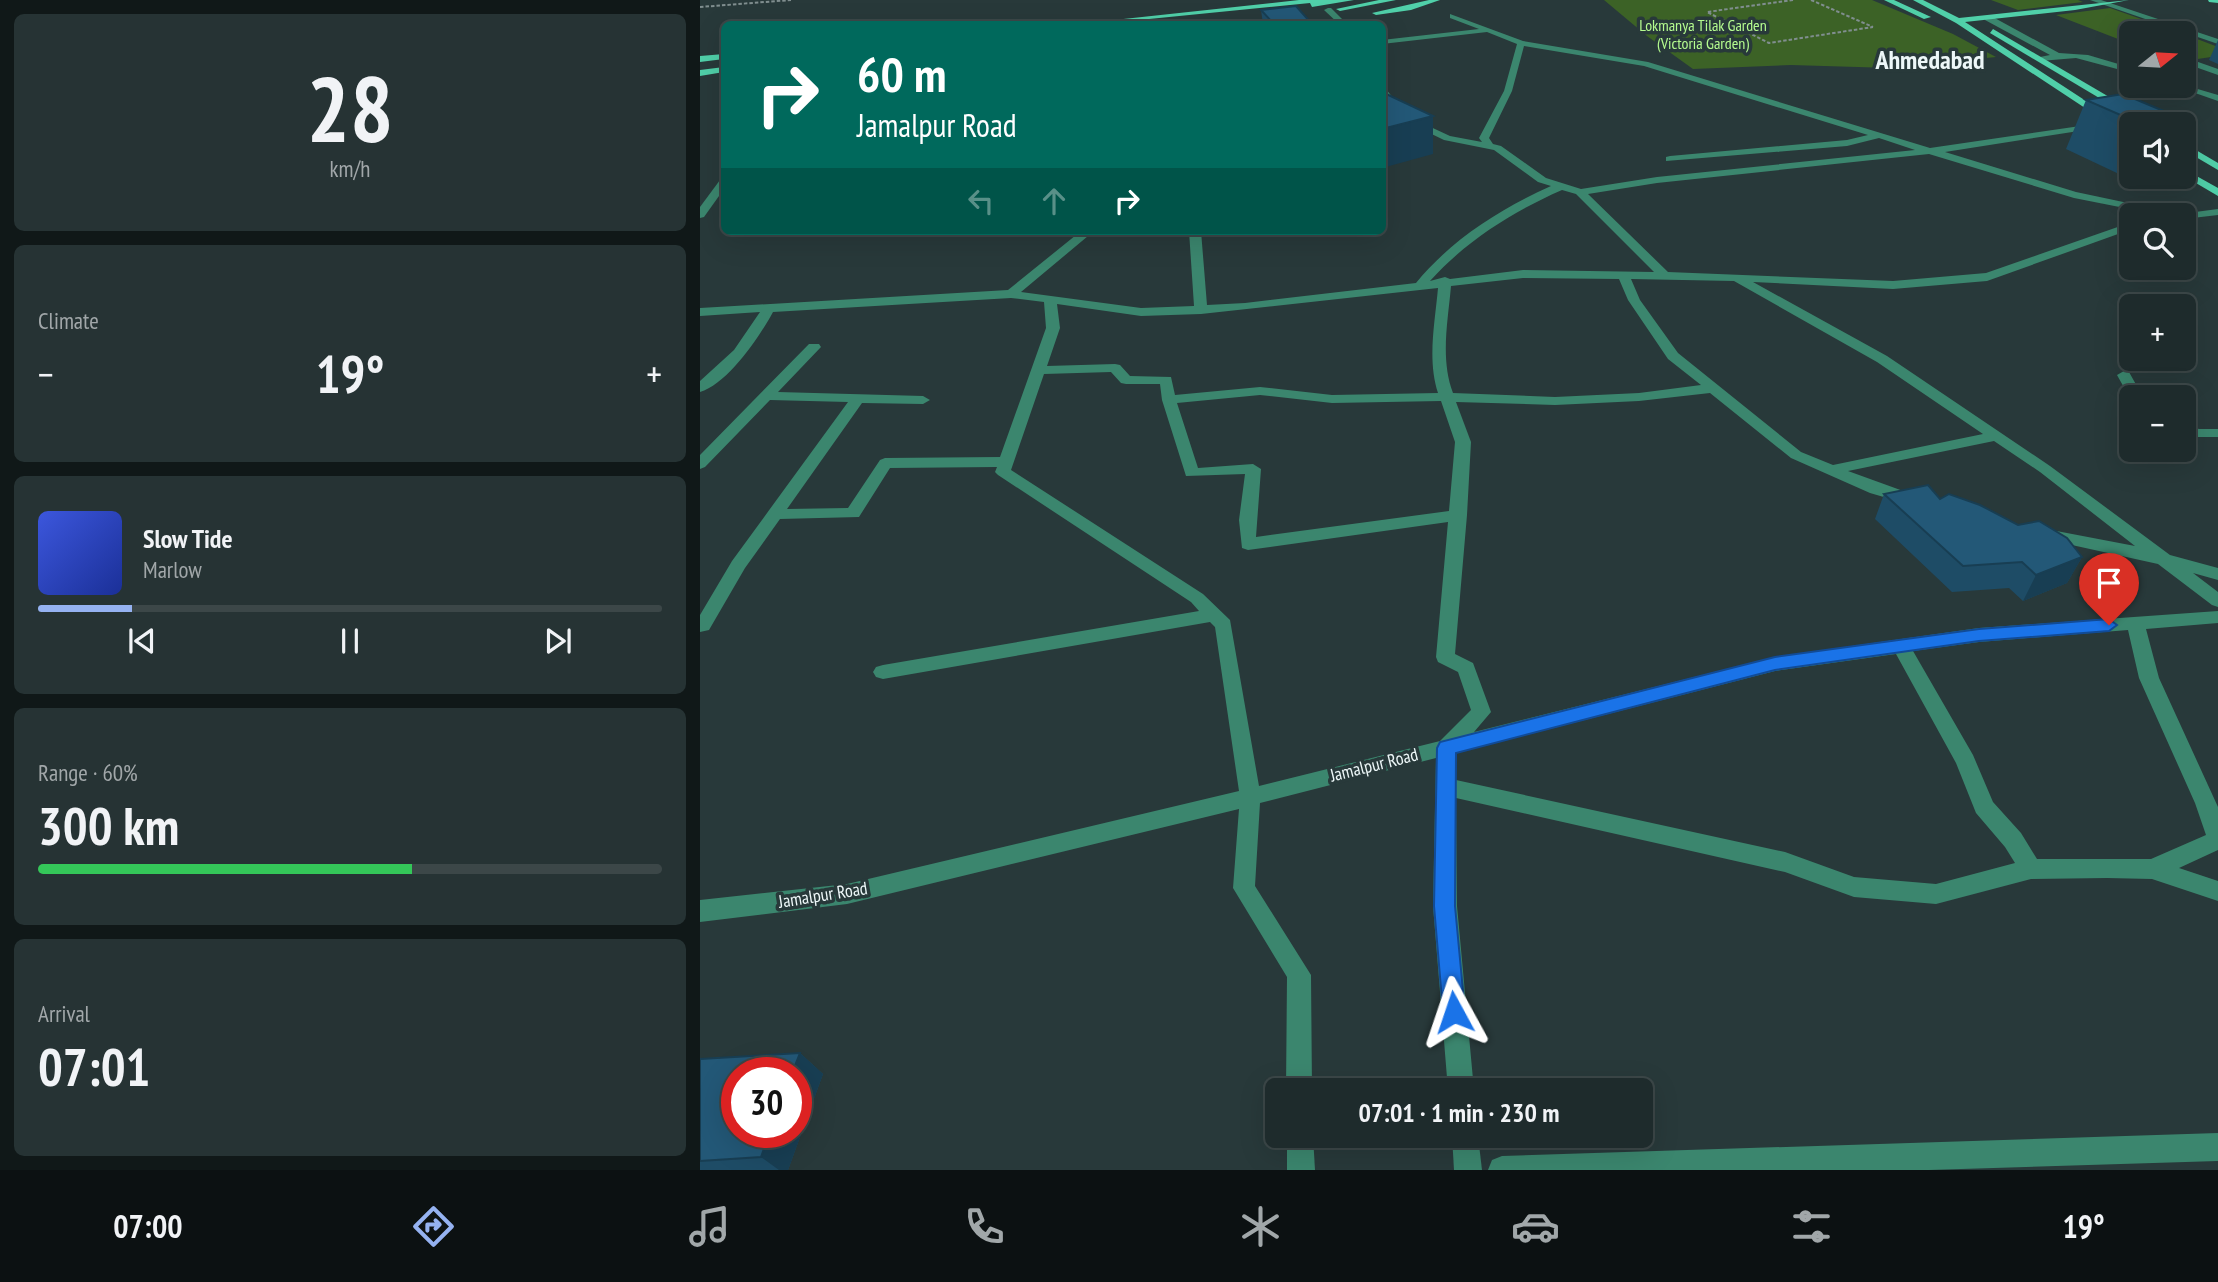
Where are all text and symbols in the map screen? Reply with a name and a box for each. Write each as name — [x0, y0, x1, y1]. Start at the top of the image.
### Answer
park label: Lokmanya Tilak Garden (Victoria Garden) — [1639, 15, 1767, 53]
north arrow — [2119, 21, 2196, 98]
map controls — [2119, 21, 2196, 462]
text: 60 m — [857, 42, 946, 106]
district label: Ahmedabad — [1874, 43, 1985, 76]
text: 28 — [307, 49, 394, 167]
icon: right — [742, 49, 833, 140]
text: Jamalpur Road — [857, 104, 1017, 146]
button: sound — [2119, 112, 2196, 189]
text: km/h — [330, 154, 370, 183]
icon: left — [962, 182, 1000, 220]
icon: ahead — [1035, 182, 1073, 220]
icon: right — [1108, 182, 1146, 220]
button: search — [2119, 203, 2196, 280]
button: + — [2119, 294, 2196, 371]
text: Climate — [38, 306, 99, 335]
text: 19° — [316, 340, 384, 407]
text: − — [38, 349, 54, 398]
text: + — [646, 349, 662, 398]
button: − — [2119, 385, 2196, 462]
text: Slow Tide — [143, 522, 233, 555]
pin — [2079, 553, 2139, 625]
text: Marlow — [143, 555, 202, 584]
icon: arrive — [2090, 564, 2128, 602]
icon: previous — [123, 622, 161, 660]
icon: pause — [331, 622, 369, 660]
icon: next — [539, 622, 577, 660]
street label: Jamalpur Road — [1327, 743, 1420, 787]
text: Range · 60% — [38, 758, 138, 787]
text: 300 km — [38, 792, 179, 859]
street label: Jamalpur Road — [776, 876, 869, 913]
position arrow — [1417, 975, 1491, 1049]
text: Arrival — [38, 999, 90, 1028]
text: 07:01 — [38, 1033, 150, 1100]
speed limit sign: 30 — [721, 1057, 812, 1148]
text: 07:01 · 1 min · 230 m — [1359, 1096, 1559, 1129]
icon: directions — [409, 1202, 458, 1251]
icon: music — [685, 1202, 734, 1251]
icon: phone — [960, 1202, 1009, 1251]
icon: climate — [1236, 1202, 1285, 1251]
icon: car — [1511, 1202, 1560, 1251]
icon: filters — [1787, 1202, 1836, 1251]
text: 07:00 — [113, 1205, 183, 1247]
text: 19° — [2062, 1205, 2105, 1247]

